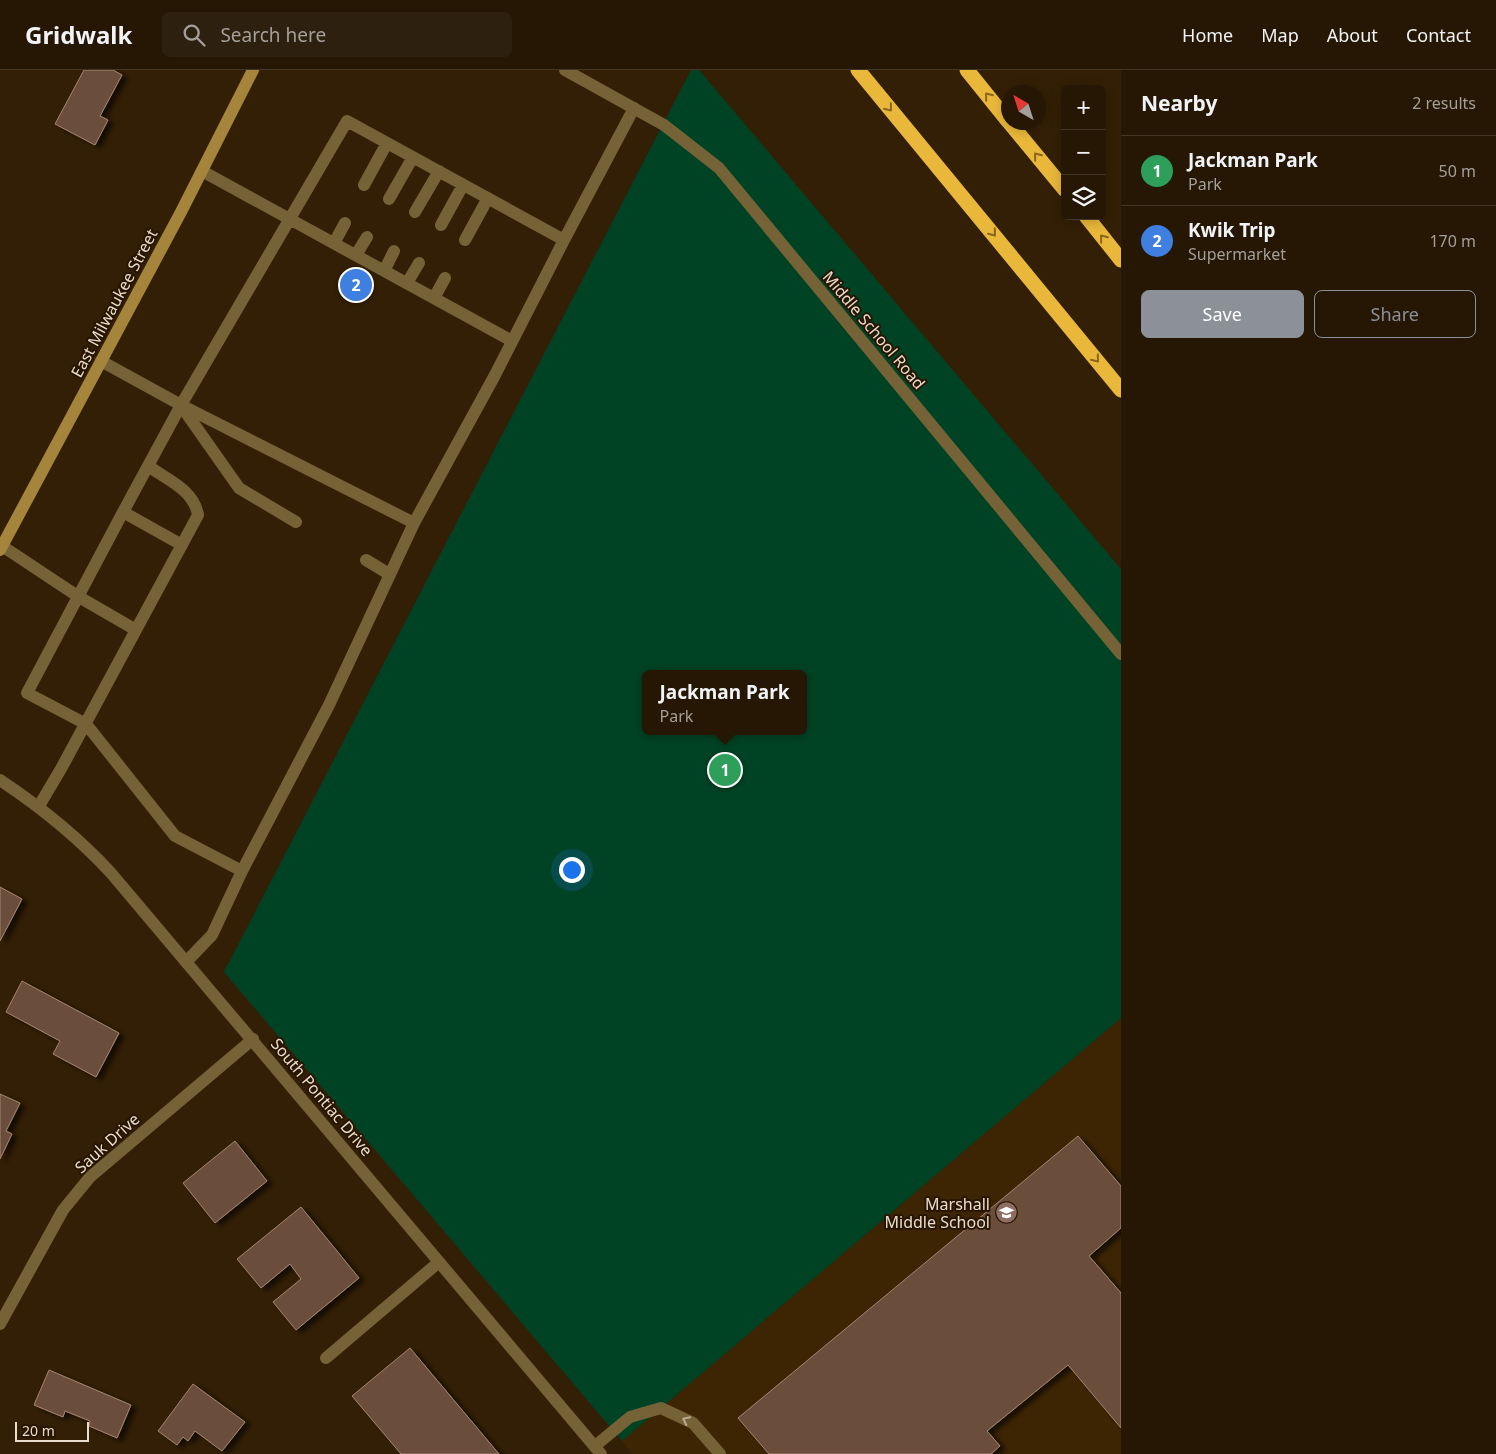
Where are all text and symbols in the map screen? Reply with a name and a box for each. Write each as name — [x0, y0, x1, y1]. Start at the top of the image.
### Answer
search box — [162, 12, 512, 57]
text: Gridwalk — [25, 18, 132, 51]
icon: search — [180, 21, 208, 49]
text: Search here — [220, 22, 326, 48]
text: Home — [1182, 23, 1233, 47]
text: Map — [1261, 23, 1299, 47]
text: About — [1327, 23, 1378, 47]
text: Contact — [1406, 23, 1471, 47]
north arrow — [1001, 85, 1046, 130]
map controls — [1061, 85, 1106, 220]
button: + — [1061, 85, 1106, 130]
text: Nearby — [1141, 89, 1217, 117]
one-way arrow — [984, 92, 993, 101]
text: 2 results — [1412, 92, 1476, 114]
one-way arrow — [884, 102, 893, 111]
button: − — [1061, 130, 1106, 175]
text: Jackman Park — [1188, 147, 1318, 173]
one-way arrow — [1034, 153, 1043, 162]
text: 1 — [1152, 160, 1162, 182]
text: 50 m — [1439, 160, 1476, 182]
text: Park — [1188, 173, 1222, 195]
button: layers — [1061, 175, 1106, 220]
text: Kwik Trip — [1188, 217, 1275, 243]
street label: East Milwaukee Street — [66, 225, 163, 381]
one-way arrow — [987, 227, 995, 236]
text: 2 — [1152, 230, 1162, 252]
text: 170 m — [1429, 230, 1476, 252]
one-way arrow — [1101, 235, 1109, 244]
text: Supermarket — [1188, 243, 1286, 265]
pin: 2 — [340, 266, 372, 304]
street label: Middle School Road — [818, 266, 930, 394]
button: Save — [1141, 290, 1304, 338]
button: Share — [1314, 290, 1476, 338]
one-way arrow — [1090, 353, 1098, 362]
popup — [642, 670, 807, 735]
text: Jackman Park — [660, 679, 789, 705]
text: Park — [660, 705, 693, 727]
pin: 1 — [709, 751, 741, 789]
your location — [559, 857, 585, 883]
street label: South Pontiac Drive — [266, 1033, 378, 1161]
street label: Sauk Drive — [70, 1108, 144, 1178]
place label: Marshall Middle School — [885, 1193, 990, 1233]
school or university icon: Marshall Middle School — [994, 1201, 1018, 1225]
one-way arrow — [682, 1416, 691, 1426]
scale bar — [15, 1419, 89, 1442]
text: 20 m — [22, 1421, 55, 1440]

